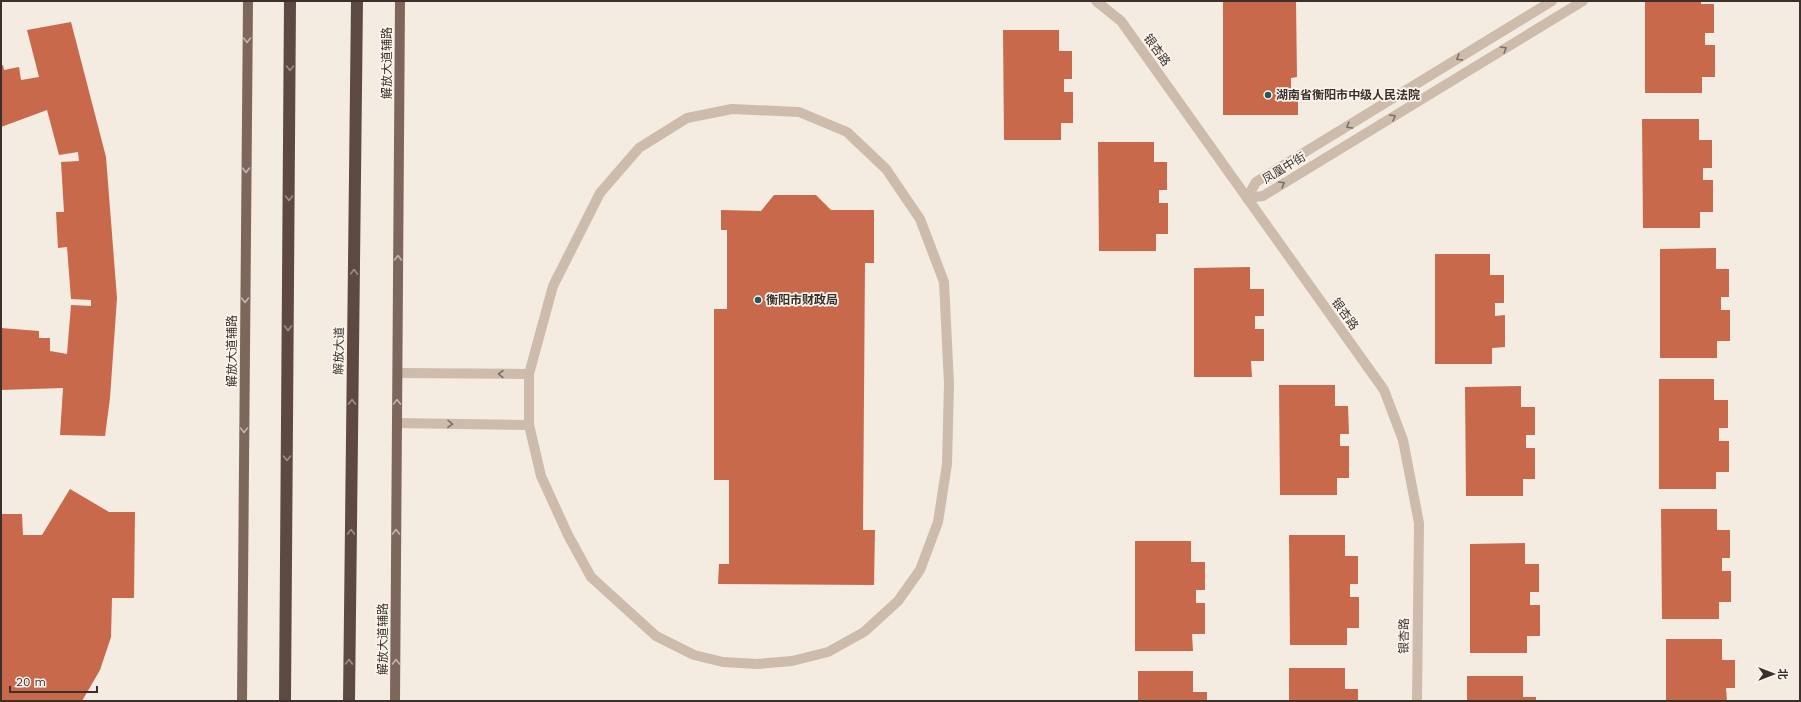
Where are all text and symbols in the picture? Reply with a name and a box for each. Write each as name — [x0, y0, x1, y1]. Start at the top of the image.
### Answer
street label: 解放大道辅路 — [380, 27, 394, 99]
street label: 银杏路 — [1141, 31, 1173, 69]
one-way arrow — [243, 37, 252, 43]
one-way arrow — [1500, 46, 1507, 54]
one-way arrow — [1456, 53, 1463, 61]
one-way arrow — [286, 65, 294, 71]
place label: 湖南省衡阳市中级人民法院 — [1276, 88, 1420, 102]
marker: 湖南省衡阳市中级人民法院 — [1263, 90, 1273, 100]
one-way arrow — [1389, 114, 1396, 121]
one-way arrow — [1346, 121, 1353, 128]
street label: 凤凰中街 — [1260, 150, 1308, 186]
one-way arrow — [242, 167, 250, 173]
one-way arrow — [1278, 182, 1285, 189]
one-way arrow — [285, 195, 293, 201]
one-way arrow — [394, 255, 402, 261]
one-way arrow — [350, 269, 358, 275]
place label: 衡阳市财政局 — [766, 293, 838, 307]
marker: 衡阳市财政局 — [753, 295, 763, 305]
street label: 银杏路 — [1329, 295, 1361, 333]
one-way arrow — [241, 297, 249, 303]
street label: 解放大道辅路 — [225, 315, 239, 387]
one-way arrow — [284, 325, 292, 331]
street label: 解放大道 — [332, 327, 346, 375]
one-way arrow — [498, 370, 504, 378]
one-way arrow — [348, 399, 356, 405]
one-way arrow — [393, 399, 401, 405]
one-way arrow — [447, 420, 453, 428]
one-way arrow — [240, 427, 248, 433]
one-way arrow — [283, 455, 291, 461]
one-way arrow — [347, 529, 355, 535]
one-way arrow — [392, 529, 400, 535]
street label: 解放大道辅路 — [376, 603, 390, 675]
street label: 银杏路 — [1397, 618, 1411, 654]
north arrow — [1753, 654, 1793, 694]
one-way arrow — [345, 659, 353, 665]
one-way arrow — [391, 659, 400, 665]
scale bar — [10, 668, 97, 694]
text: 北 — [1776, 669, 1789, 680]
text: 20 m — [16, 675, 46, 689]

